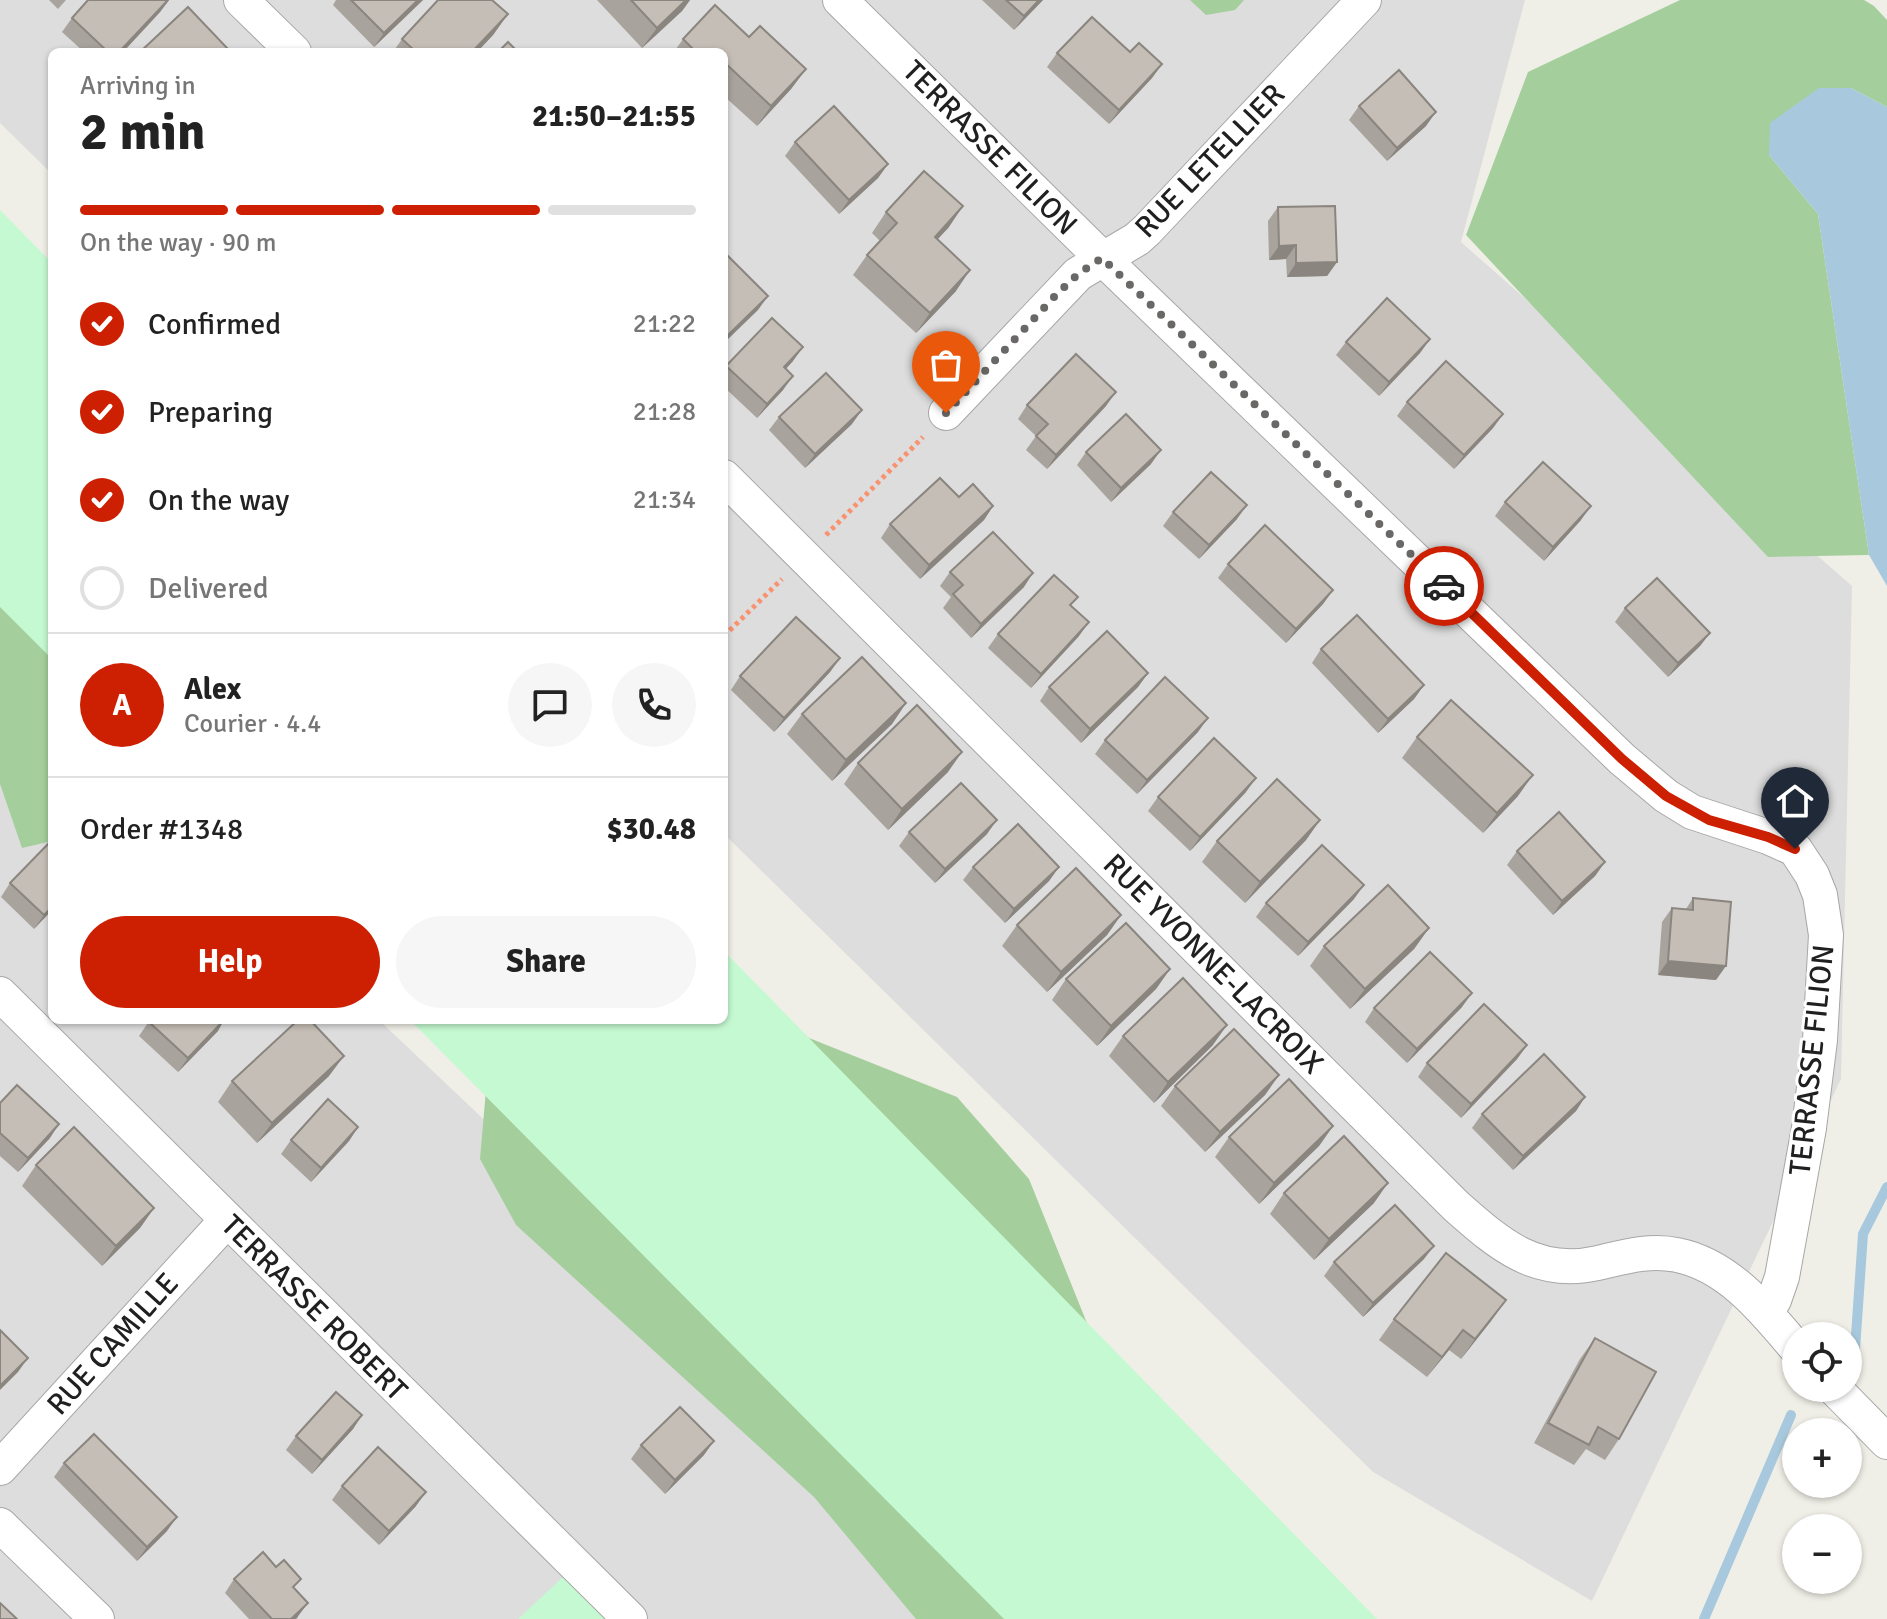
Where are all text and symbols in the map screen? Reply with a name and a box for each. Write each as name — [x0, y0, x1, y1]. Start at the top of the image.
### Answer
street label: TERRASSE FILION — [895, 53, 1085, 243]
text: Arriving in — [80, 70, 196, 102]
street label: RUE LETELLIER — [1127, 76, 1293, 246]
text: 21:50–21:55 — [532, 98, 696, 135]
text: 2 min — [80, 100, 206, 164]
text: On the way · 90 m — [80, 227, 276, 259]
icon: check — [80, 302, 124, 346]
text: Confirmed — [148, 306, 281, 343]
text: 21:22 — [633, 308, 696, 340]
pin — [912, 331, 980, 413]
icon: bag — [924, 343, 968, 387]
icon: check — [80, 390, 124, 434]
text: Preparing — [148, 394, 273, 431]
text: 21:28 — [633, 396, 696, 428]
icon: check — [80, 478, 124, 522]
text: On the way — [148, 482, 289, 519]
text: 21:34 — [633, 484, 696, 516]
courier — [1404, 546, 1484, 626]
icon: car — [1422, 564, 1466, 608]
text: Delivered — [148, 570, 269, 607]
button: chat — [508, 663, 592, 747]
button: phone — [612, 663, 696, 747]
text: Alex — [184, 671, 241, 708]
text: A — [112, 687, 132, 724]
text: Courier · 4.4 — [184, 708, 321, 740]
pin — [1761, 767, 1829, 849]
icon: home — [1773, 779, 1817, 823]
text: Order #1348 — [80, 811, 243, 848]
text: $30.48 — [606, 811, 696, 848]
street label: RUE YVONNE-LACROIX — [1095, 846, 1331, 1082]
button: Help — [80, 916, 380, 1008]
button: Share — [396, 916, 696, 1008]
street label: TERRASSE FILION — [1781, 943, 1843, 1177]
street label: TERRASSE ROBERT — [213, 1207, 415, 1409]
street label: RUE CAMILLE — [40, 1265, 186, 1423]
map controls — [1782, 1322, 1862, 1594]
button: locate — [1782, 1322, 1862, 1402]
button: + — [1782, 1418, 1862, 1498]
button: − — [1782, 1514, 1862, 1594]

